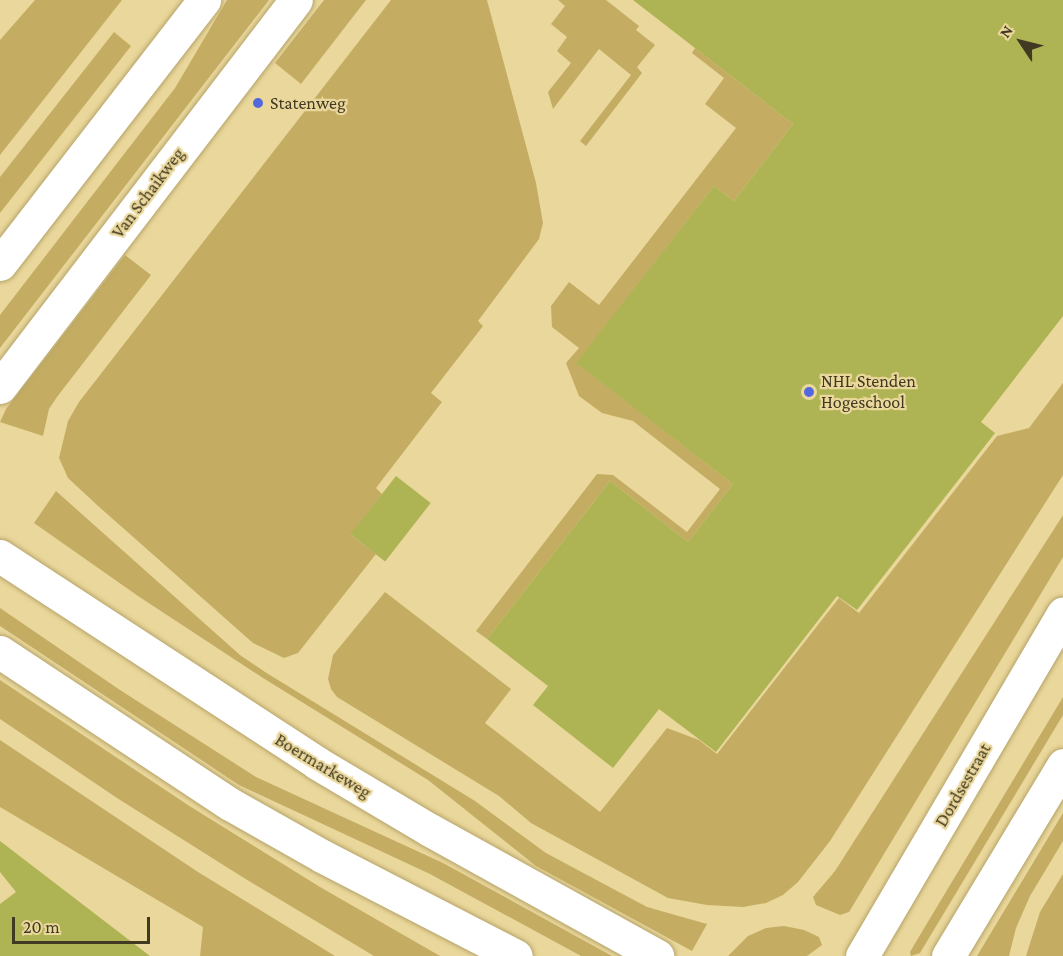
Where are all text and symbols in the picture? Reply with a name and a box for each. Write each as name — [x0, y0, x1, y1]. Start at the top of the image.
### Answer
north arrow — [991, 12, 1051, 72]
text: N — [996, 22, 1016, 41]
place label: Statenweg — [270, 92, 346, 114]
marker: Statenweg — [251, 96, 265, 110]
street label: Van Schaikweg — [107, 144, 189, 242]
place label: NHL Stenden Hogeschool — [821, 371, 916, 413]
marker: NHL Stenden Hogeschool — [802, 385, 816, 399]
street label: Boermarkeweg — [271, 729, 375, 803]
street label: Dordsestraat — [930, 739, 996, 831]
scale bar — [15, 905, 153, 943]
text: 20 m — [23, 917, 60, 937]

